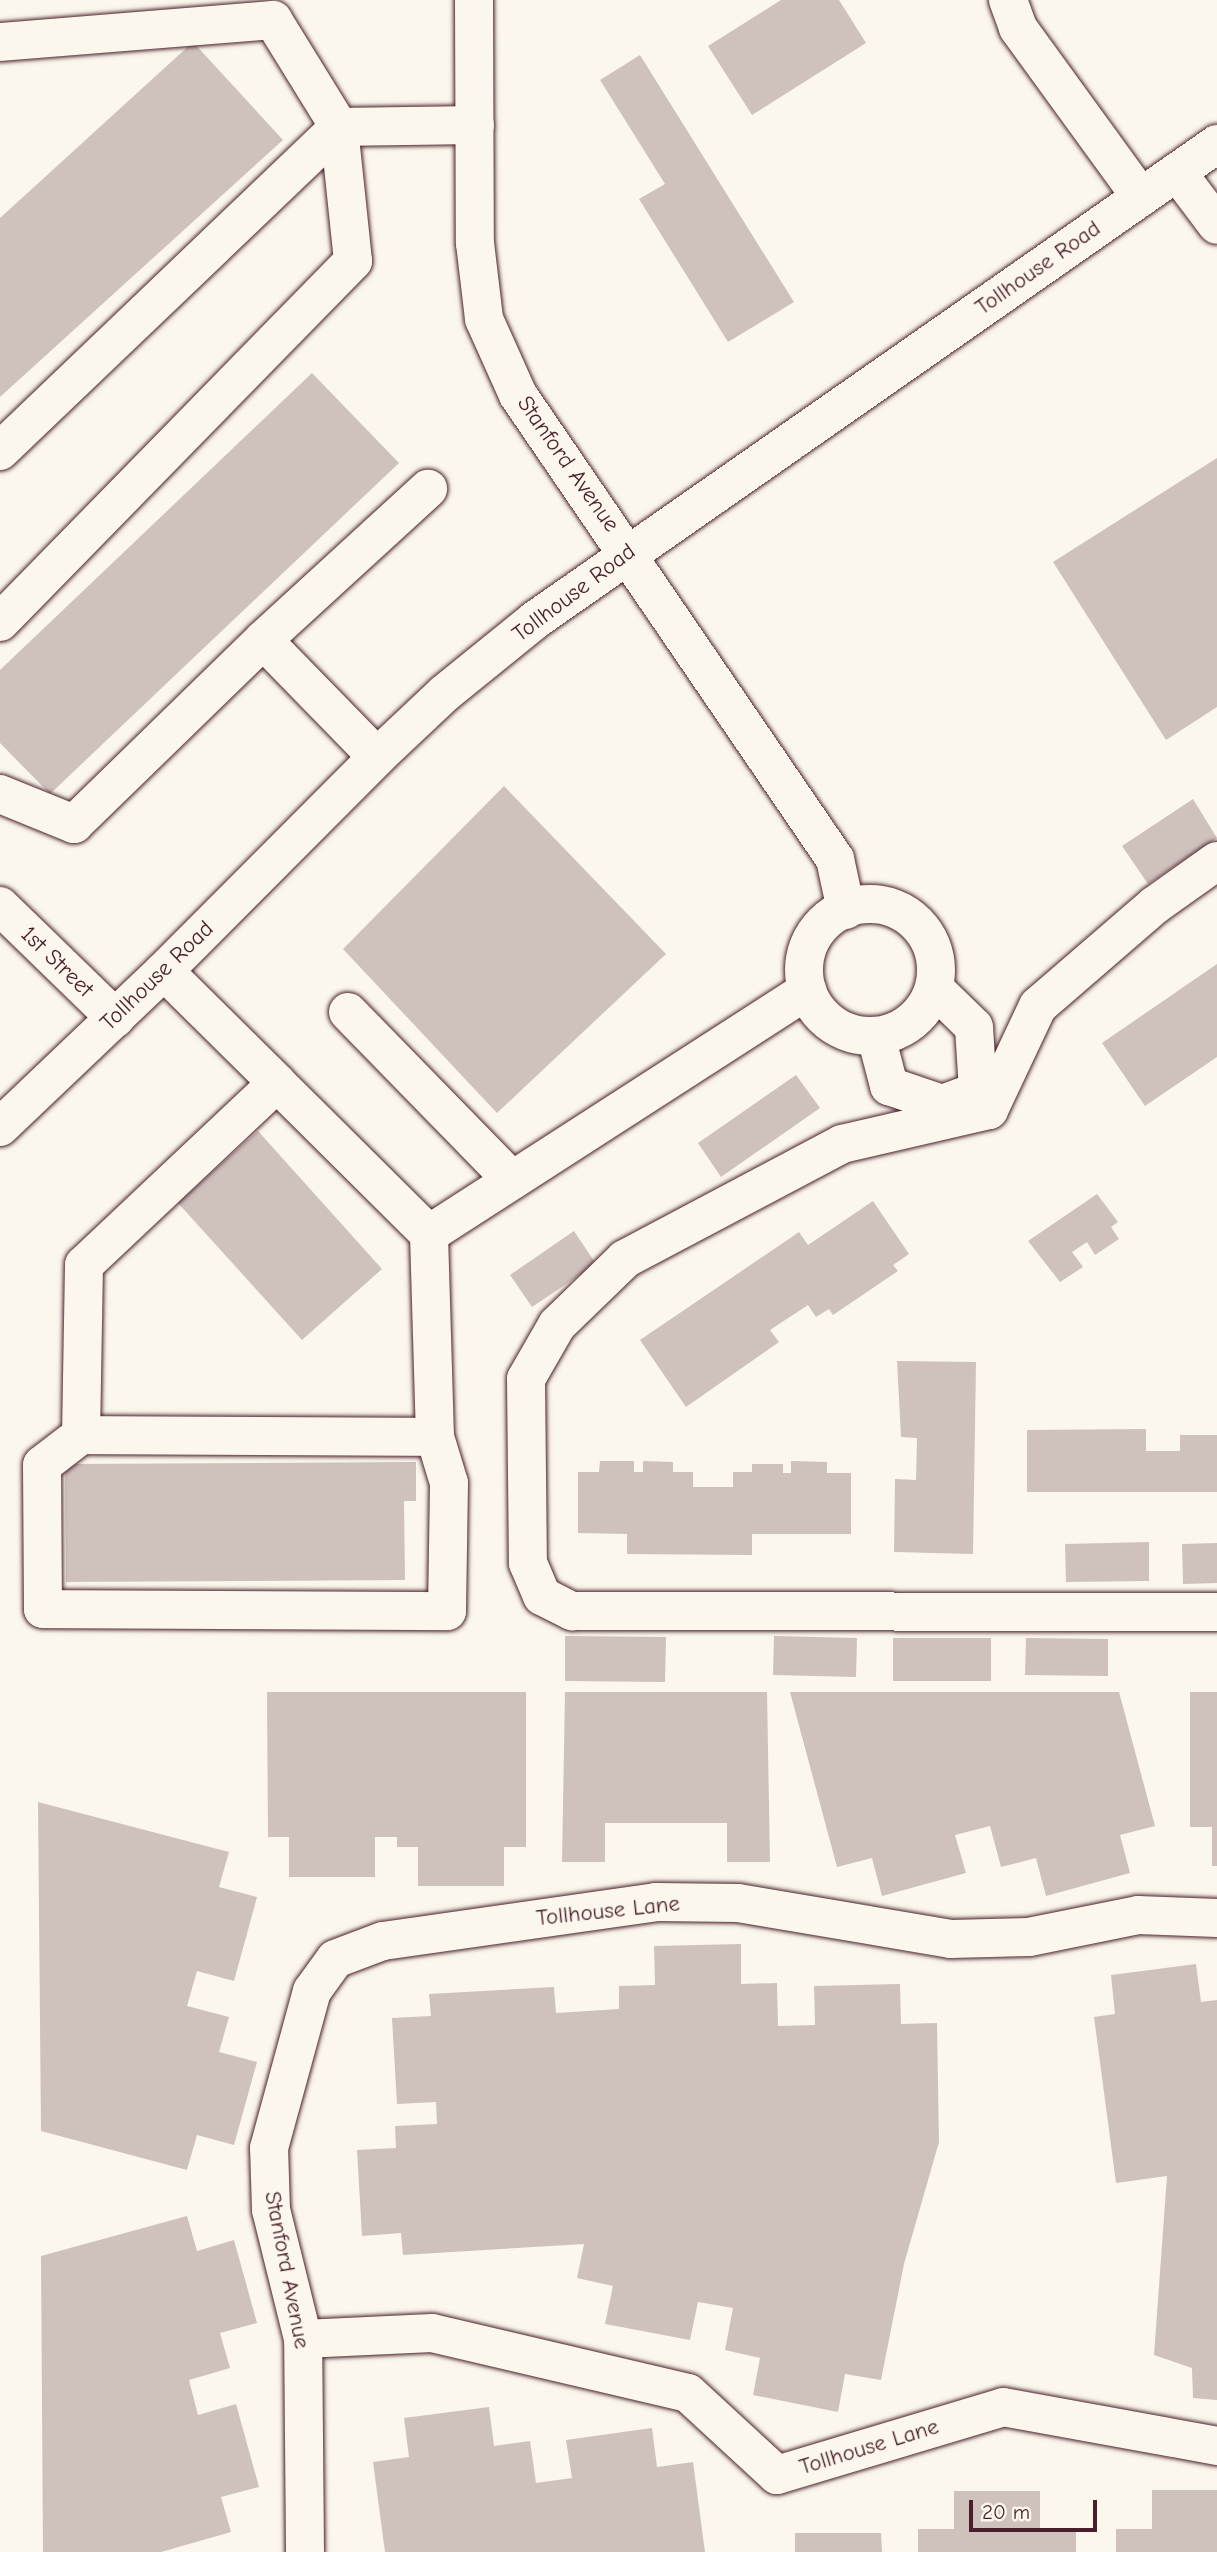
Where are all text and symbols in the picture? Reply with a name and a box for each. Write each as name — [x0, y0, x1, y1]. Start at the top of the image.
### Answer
street label: Tollhouse Road — [970, 215, 1106, 321]
street label: Stanford Avenue — [511, 391, 625, 537]
street label: Tollhouse Road — [507, 538, 641, 648]
street label: Tollhouse Road — [95, 915, 219, 1037]
street label: 1st Street — [15, 921, 99, 1003]
street label: Tollhouse Lane — [535, 1890, 681, 1932]
street label: Stanford Avenue — [258, 2189, 316, 2351]
street label: Tollhouse Lane — [796, 2413, 942, 2481]
scale bar — [972, 2486, 1100, 2530]
text: 20 m — [982, 2500, 1030, 2524]

